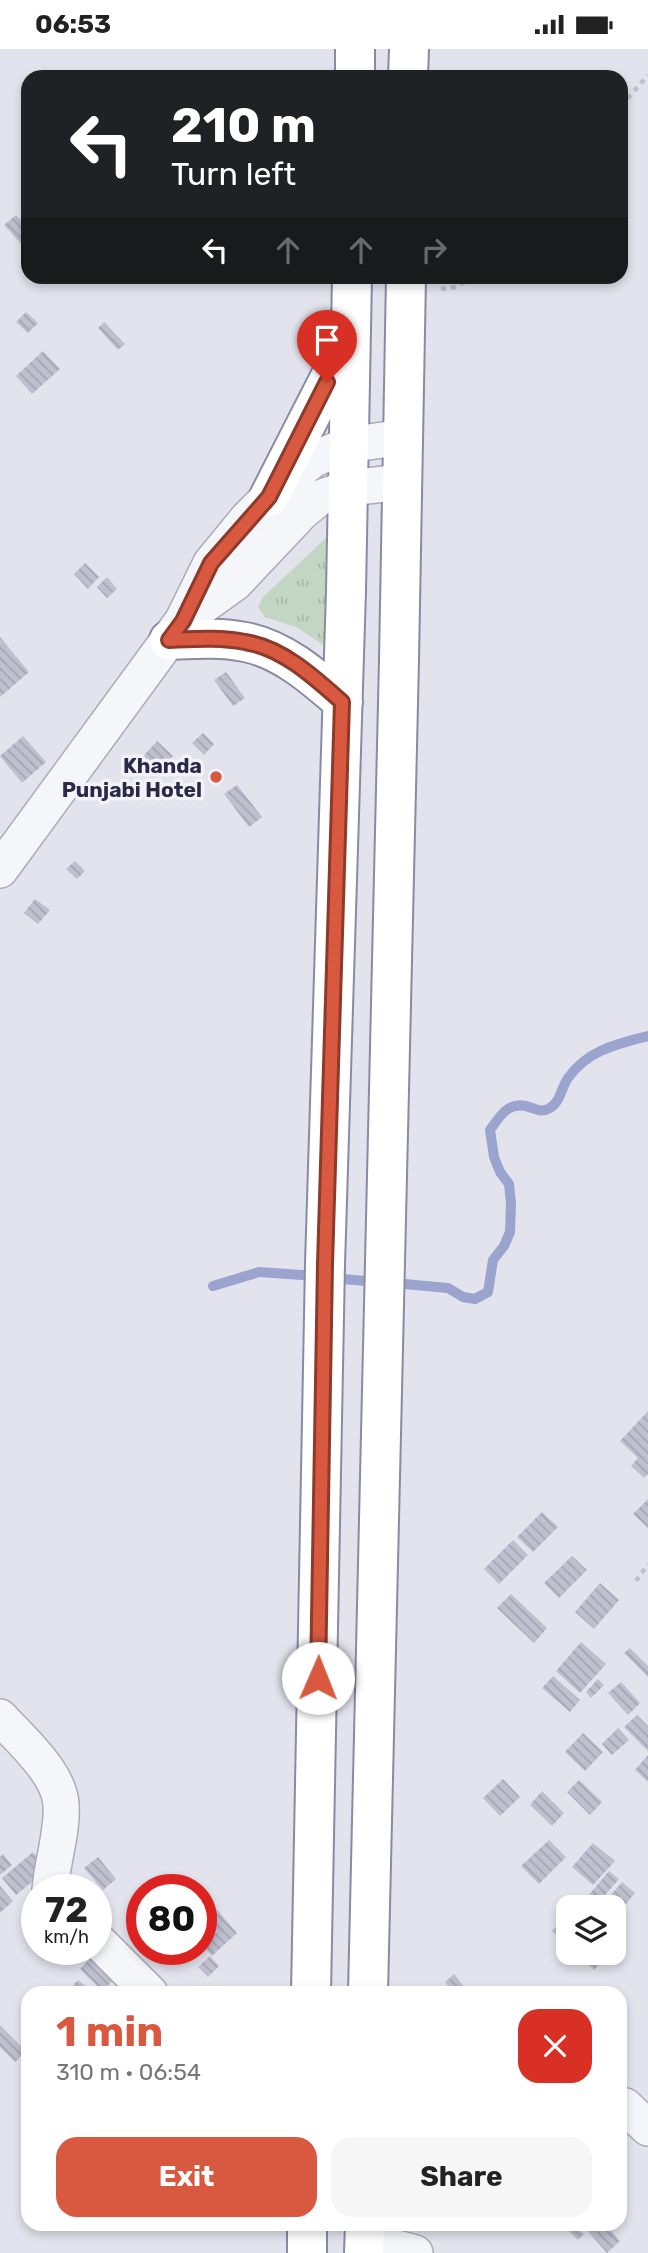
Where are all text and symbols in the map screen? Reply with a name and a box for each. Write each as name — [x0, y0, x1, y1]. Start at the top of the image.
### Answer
text: 06:53 — [35, 9, 111, 40]
text: 210 m — [171, 96, 316, 154]
icon: left — [56, 98, 147, 189]
text: Turn left — [171, 155, 296, 193]
icon: left — [196, 231, 234, 269]
icon: ahead — [269, 231, 307, 269]
icon: ahead — [342, 231, 380, 269]
icon: right — [415, 231, 453, 269]
pin — [297, 310, 357, 382]
icon: arrive — [308, 321, 346, 359]
place label: Khanda Punjabi Hotel — [62, 753, 202, 802]
marker: Khanda Punjabi Hotel — [208, 769, 224, 785]
position arrow — [281, 1641, 355, 1715]
speed limit sign: 80 — [126, 1874, 217, 1965]
text: 72 — [45, 1889, 88, 1931]
map controls — [556, 1895, 626, 1965]
button: layers — [556, 1895, 626, 1965]
text: km/h — [44, 1926, 89, 1948]
text: 1 min — [56, 2007, 163, 2057]
button: close — [518, 2009, 592, 2083]
text: 310 m · 06:54 — [56, 2058, 201, 2086]
button: Exit — [56, 2137, 317, 2217]
button: Share — [331, 2137, 592, 2217]

